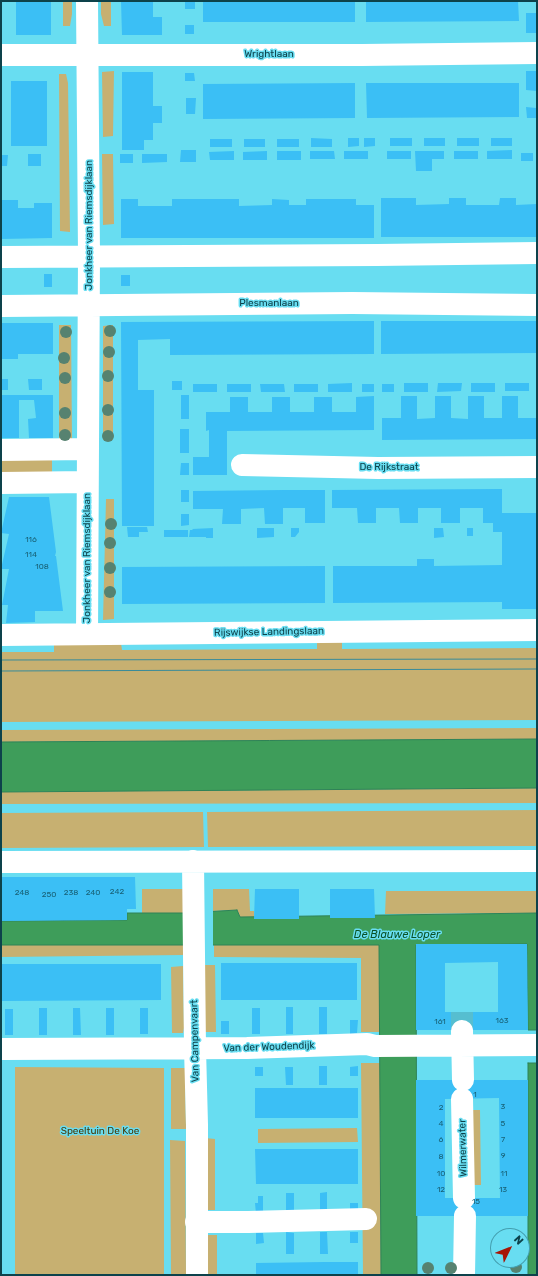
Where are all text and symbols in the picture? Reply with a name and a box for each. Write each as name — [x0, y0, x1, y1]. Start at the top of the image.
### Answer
street label: Wrightlaan — [244, 48, 294, 60]
street label: Jonkheer van Riemsdijklaan — [83, 160, 95, 290]
street label: Plesmanlaan — [239, 297, 299, 309]
street label: De Rijkstraat — [359, 461, 419, 473]
street label: Jonkheer van Riemsdijklaan — [81, 493, 93, 623]
house number: 116 — [25, 535, 37, 545]
house number: 114 — [25, 550, 37, 560]
house number: 108 — [35, 562, 49, 572]
street label: Rijswijkse Landingslaan — [214, 625, 324, 639]
house number: 242 — [110, 887, 124, 897]
house number: 248 — [15, 888, 29, 898]
house number: 238 — [64, 888, 78, 898]
house number: 240 — [86, 888, 100, 898]
house number: 250 — [42, 890, 56, 900]
water label: De Blauwe Loper — [354, 928, 440, 942]
street label: Van Campenvaart — [188, 1000, 202, 1082]
house number: 163 — [495, 1016, 509, 1026]
house number: 161 — [434, 1017, 446, 1027]
street label: Van der Woudendijk — [223, 1039, 315, 1055]
house number: 1 — [473, 1090, 477, 1100]
house number: 3 — [501, 1102, 505, 1112]
house number: 2 — [439, 1103, 443, 1113]
house number: 4 — [439, 1119, 443, 1129]
street label: Wilmerwater — [456, 1119, 470, 1177]
house number: 5 — [501, 1119, 505, 1129]
park label: Speeltuin De Koe — [61, 1125, 139, 1137]
house number: 6 — [439, 1135, 443, 1145]
house number: 7 — [501, 1135, 505, 1145]
house number: 9 — [501, 1151, 505, 1161]
house number: 8 — [438, 1152, 444, 1162]
house number: 10 — [437, 1169, 445, 1179]
house number: 11 — [501, 1169, 507, 1179]
house number: 12 — [437, 1185, 445, 1195]
house number: 13 — [499, 1185, 507, 1195]
house number: 15 — [472, 1197, 480, 1207]
north arrow — [490, 1228, 530, 1268]
text: N — [511, 1233, 526, 1247]

